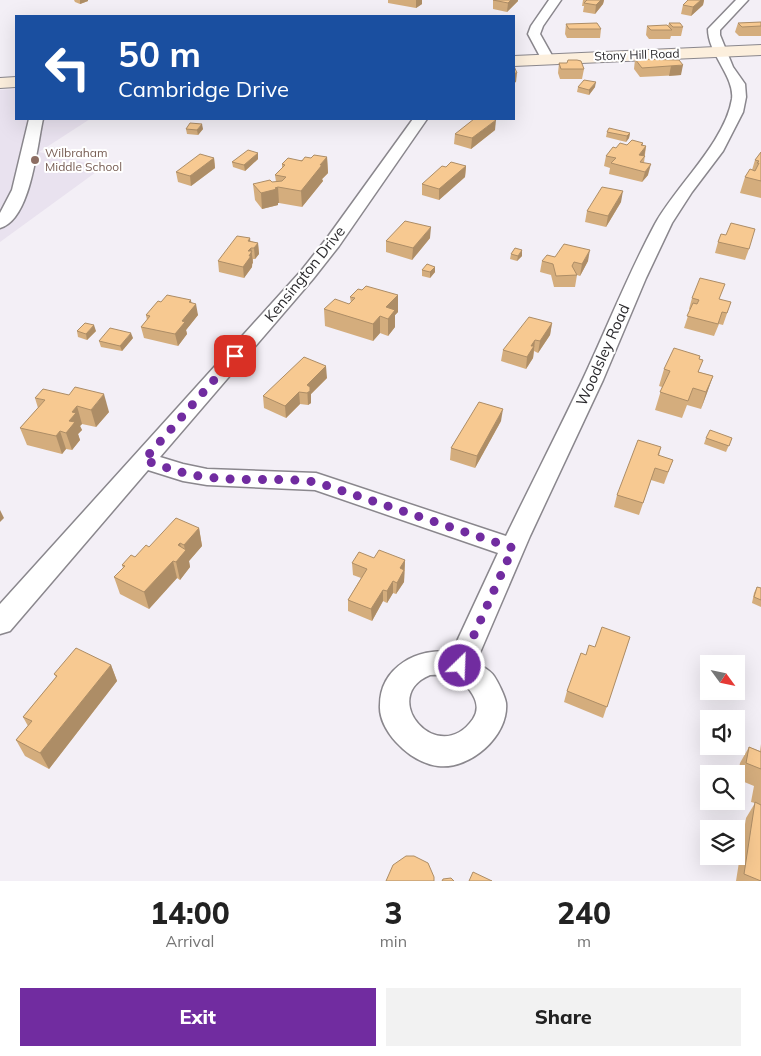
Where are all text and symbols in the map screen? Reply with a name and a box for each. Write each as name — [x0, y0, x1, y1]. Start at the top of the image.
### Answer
text: 50 m — [118, 32, 201, 76]
icon: left — [35, 35, 100, 100]
street label: Stony Hill Road — [594, 46, 680, 63]
text: Cambridge Drive — [118, 75, 289, 103]
place label: Wilbraham Middle School — [45, 145, 122, 174]
marker: Wilbraham Middle School — [29, 154, 41, 166]
street label: Kensington Drive — [260, 222, 349, 325]
street label: Woodsley Road — [572, 301, 634, 409]
pin — [214, 335, 256, 377]
icon: arrive — [221, 342, 249, 370]
position arrow — [433, 639, 485, 691]
north arrow — [700, 655, 745, 700]
map controls — [700, 655, 745, 865]
button: sound — [700, 710, 745, 755]
button: search — [700, 765, 745, 810]
button: layers — [700, 820, 745, 865]
text: 14:00 — [150, 894, 230, 932]
text: 3 — [384, 894, 402, 932]
text: 240 — [557, 894, 611, 932]
text: Arrival — [165, 931, 214, 951]
text: min — [380, 931, 407, 951]
text: m — [577, 931, 591, 951]
button: Exit — [20, 988, 376, 1046]
button: Share — [386, 988, 741, 1046]

